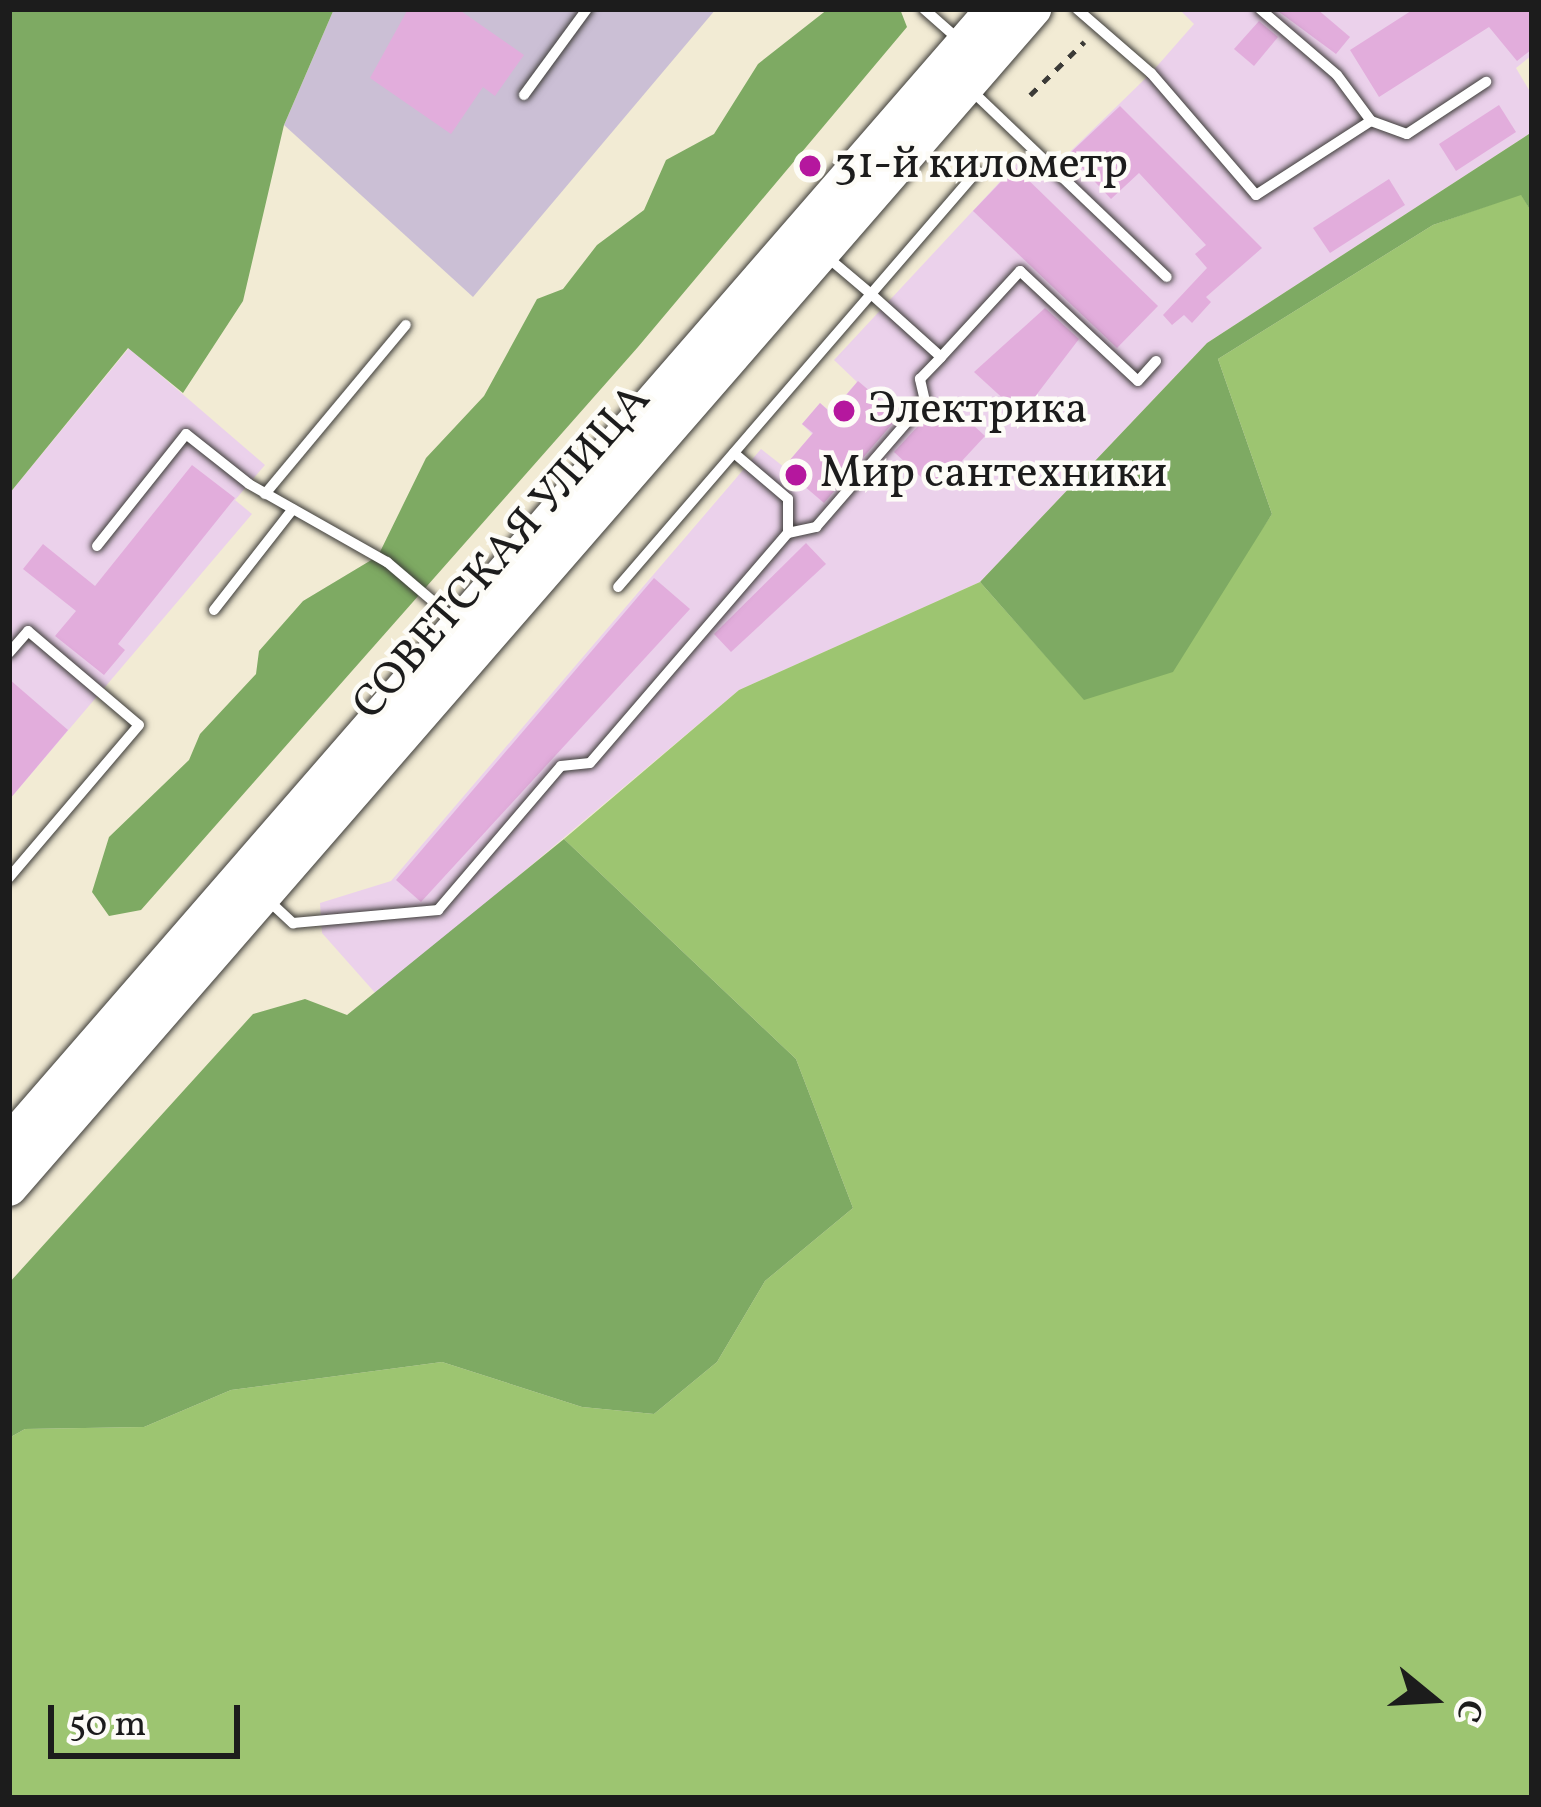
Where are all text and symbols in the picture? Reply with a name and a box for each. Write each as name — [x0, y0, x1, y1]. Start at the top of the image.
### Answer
place label: 31-й километр — [834, 139, 1128, 193]
marker: 31-й километр — [797, 153, 823, 179]
street label: СОВЕТСКАЯ УЛИЦА — [343, 374, 663, 732]
place label: Электрика — [868, 384, 1088, 438]
marker: Электрика — [831, 398, 857, 424]
place label: Мир сантехники — [820, 448, 1167, 502]
marker: Мир сантехники — [783, 462, 809, 488]
north arrow — [1373, 1639, 1493, 1759]
scale bar — [54, 1681, 246, 1755]
text: С — [1442, 1693, 1492, 1727]
text: 50 m — [69, 1701, 146, 1751]

